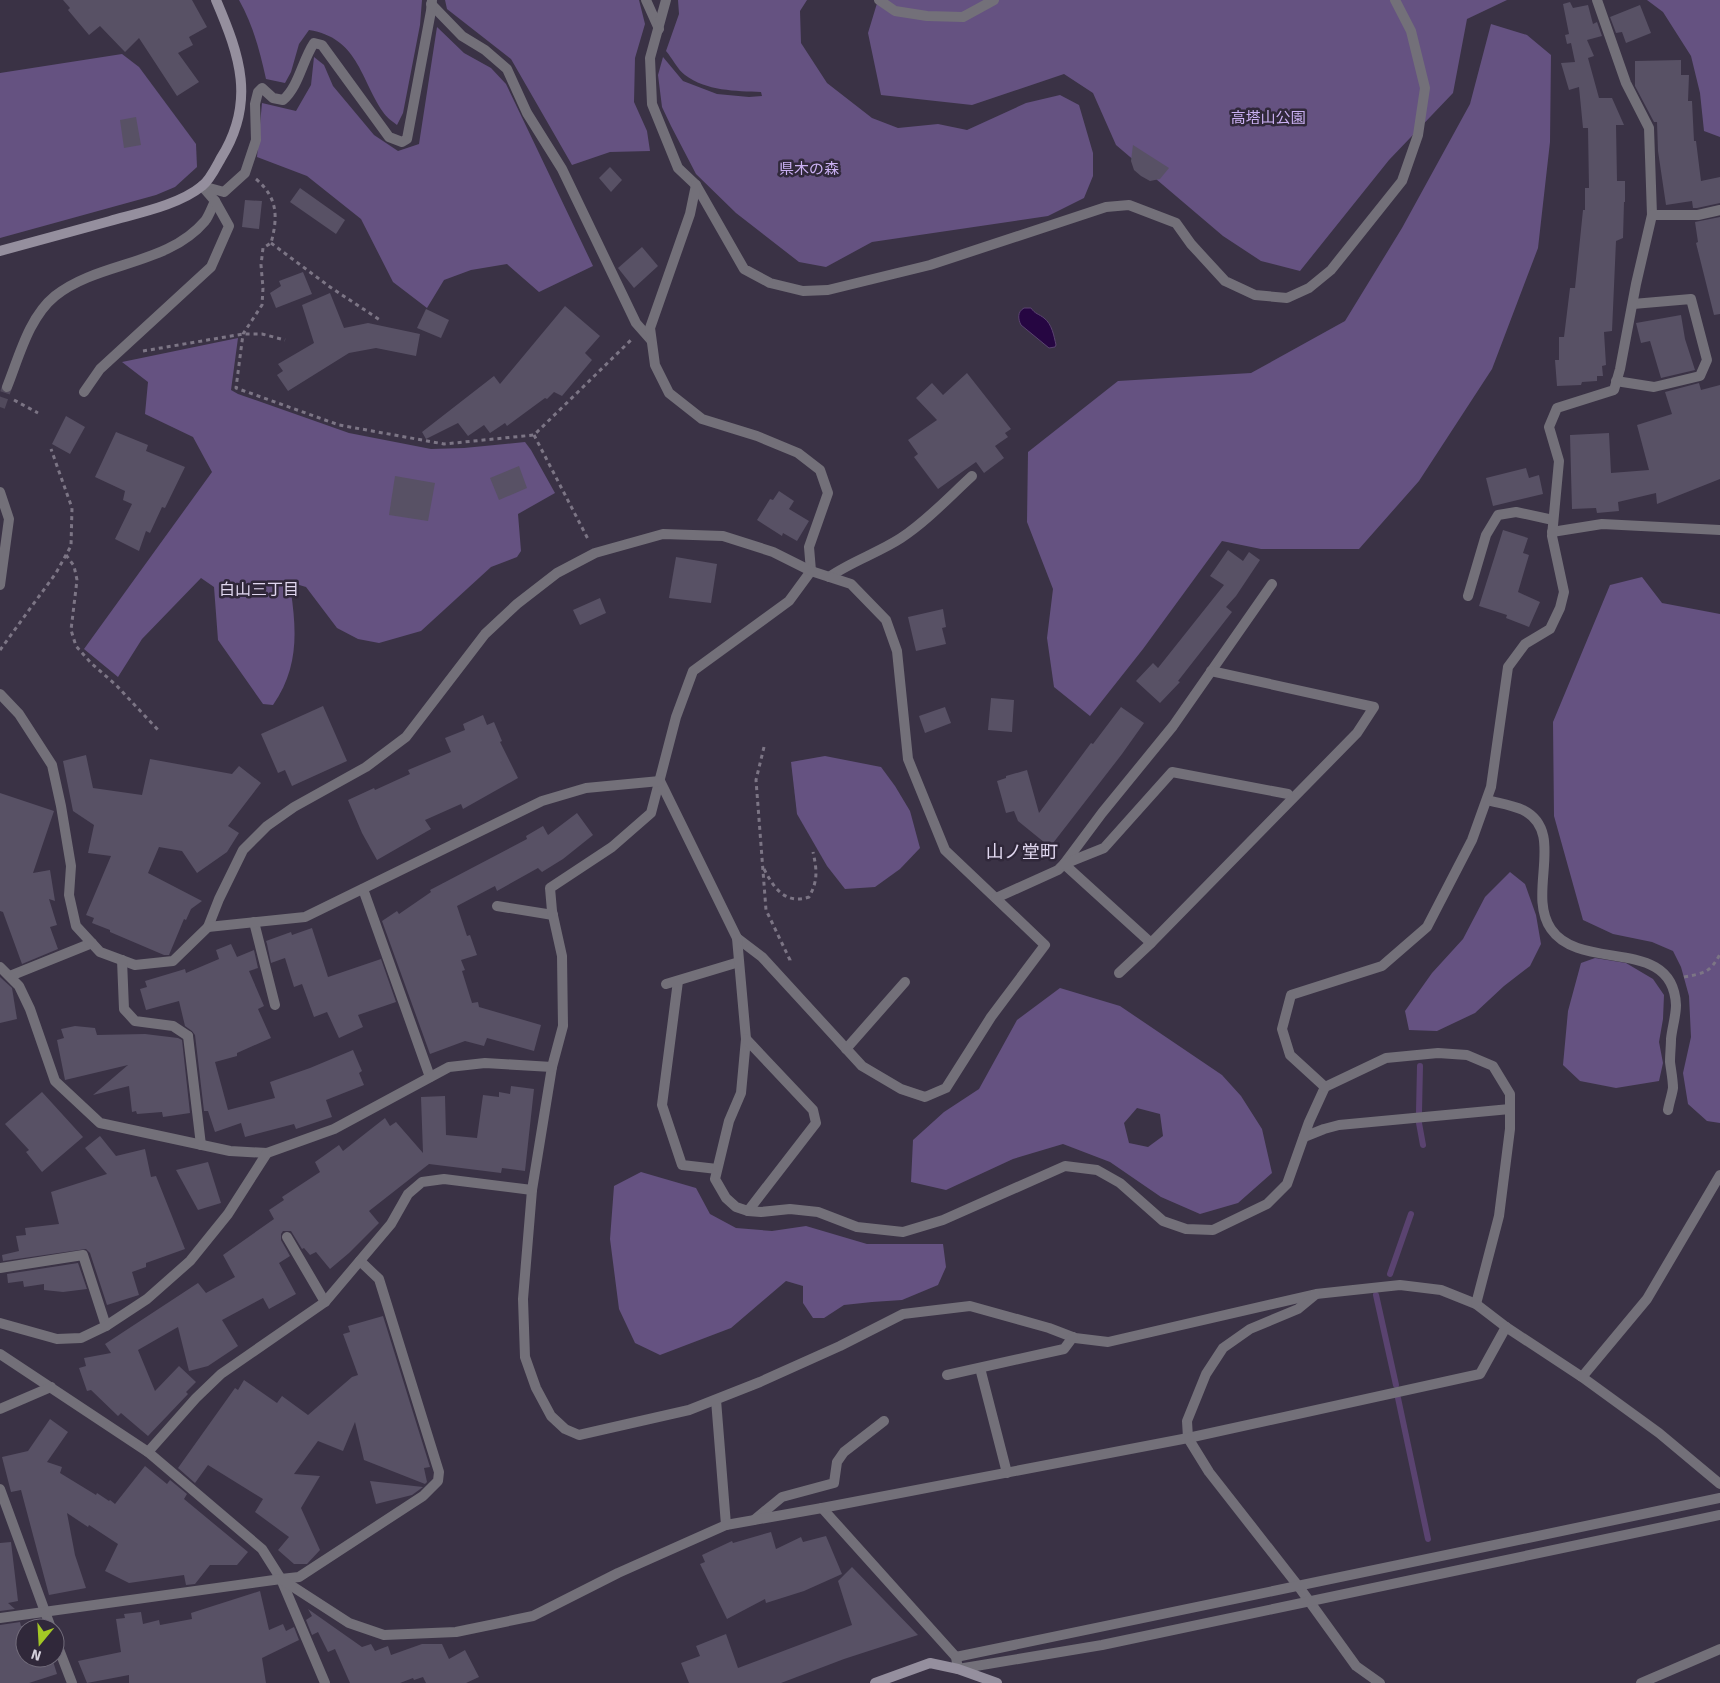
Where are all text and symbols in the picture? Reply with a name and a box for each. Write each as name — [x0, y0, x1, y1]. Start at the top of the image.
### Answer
park label: 高塔山公園 — [1230, 109, 1306, 127]
park label: 県木の森 — [779, 160, 839, 178]
district label: 白山三丁目 — [219, 580, 299, 600]
district label: 山ノ堂町 — [986, 841, 1058, 863]
north arrow — [15, 1618, 65, 1668]
text: N — [29, 1645, 43, 1664]

